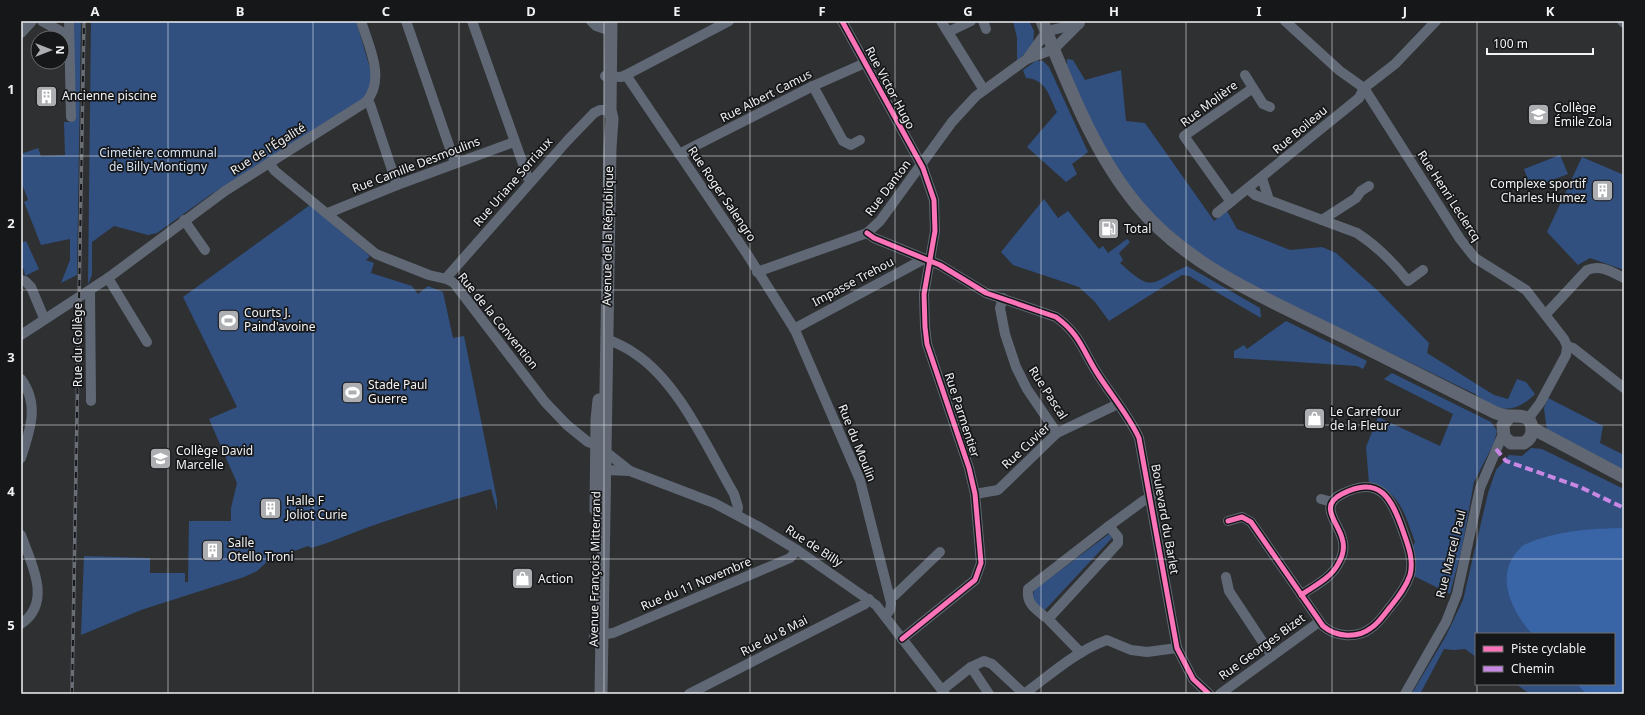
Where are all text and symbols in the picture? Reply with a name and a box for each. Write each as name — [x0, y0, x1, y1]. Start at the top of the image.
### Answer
text: A — [91, 2, 100, 20]
text: B — [236, 2, 244, 20]
text: C — [382, 2, 390, 20]
text: D — [526, 2, 536, 20]
text: E — [673, 2, 681, 20]
text: F — [818, 2, 826, 20]
text: G — [963, 2, 973, 20]
text: H — [1109, 2, 1119, 20]
text: I — [1256, 2, 1262, 20]
text: J — [1402, 2, 1407, 20]
text: K — [1546, 2, 1555, 20]
north arrow — [30, 30, 70, 70]
scale bar — [1487, 30, 1593, 56]
text: 100 m — [1493, 35, 1528, 52]
street label: Rue Victor Hugo — [861, 43, 919, 132]
text: N — [53, 46, 68, 54]
street label: Rue Albert Camus — [717, 65, 815, 126]
street label: Rue Molière — [1177, 76, 1241, 131]
text: 1 — [7, 80, 15, 98]
building icon: Ancienne piscine — [34, 83, 60, 109]
place label: Ancienne piscine — [62, 87, 157, 104]
place label: Collège Émile Zola — [1554, 99, 1612, 130]
street label: Rue Boileau — [1269, 102, 1331, 158]
school or university icon: Collège Émile Zola — [1525, 102, 1551, 128]
street label: Rue de l'Égalité — [227, 118, 309, 179]
street label: Rue Camille Desmoulins — [349, 132, 483, 197]
street label: Rue Uriane Sorriaux — [469, 133, 557, 230]
street label: Rue Roger Salengro — [684, 143, 761, 245]
park label: Cimetière communal de Billy-Montigny — [99, 144, 217, 175]
street label: Rue Henri Leclercq — [1414, 147, 1485, 245]
street label: Rue Danton — [861, 156, 914, 219]
street label: Avenue de la République — [598, 166, 617, 306]
place label: Complexe sportif Charles Humez — [1490, 175, 1587, 206]
building icon: Complexe sportif Charles Humez — [1589, 178, 1615, 204]
text: 2 — [7, 214, 15, 232]
fuel station icon: Total — [1096, 216, 1122, 242]
place label: Total — [1124, 220, 1151, 237]
street label: Impasse Trehou — [809, 253, 897, 310]
street label: Rue de la Convention — [454, 269, 543, 373]
street label: Rue du Collège — [69, 302, 86, 387]
place label: Courts J. Paind'avoine — [244, 304, 316, 335]
sports icon: Courts J. Paind'avoine — [216, 307, 242, 333]
text: 3 — [7, 348, 15, 366]
street label: Rue Pascal — [1025, 363, 1072, 423]
street label: Rue Parmentier — [941, 370, 984, 459]
place label: Stade Paul Guerre — [368, 376, 427, 407]
sports icon: Stade Paul Guerre — [340, 379, 366, 405]
street label: Rue du Moulin — [834, 402, 881, 484]
place label: Le Carrefour de la Fleur — [1330, 403, 1401, 434]
shop icon: Le Carrefour de la Fleur — [1301, 406, 1327, 432]
street label: Rue Cuvier — [998, 419, 1054, 473]
place label: Collège David Marcelle — [176, 442, 253, 473]
school or university icon: Collège David Marcelle — [147, 445, 173, 471]
street label: Boulevard du Barlet — [1147, 462, 1184, 576]
text: 4 — [7, 482, 15, 500]
street label: Avenue François Mitterrand — [585, 491, 604, 647]
place label: Halle F Joliot Curie — [285, 492, 347, 523]
building icon: Halle F Joliot Curie — [258, 495, 284, 521]
street label: Rue Marcel Paul — [1431, 508, 1470, 600]
street label: Rue de Billy — [782, 521, 847, 571]
place label: Salle Otello Troni — [228, 534, 294, 565]
building icon: Salle Otello Troni — [200, 537, 226, 563]
street label: Rue du 11 Novembre — [638, 552, 754, 615]
shop icon: Action — [510, 566, 536, 592]
place label: Action — [538, 570, 574, 587]
street label: Rue Georges Bizet — [1215, 609, 1309, 684]
street label: Rue du 8 Mai — [737, 611, 810, 660]
text: 5 — [7, 616, 15, 634]
legend — [1475, 633, 1615, 685]
text: Piste cyclable — [1511, 640, 1586, 657]
text: Chemin — [1511, 660, 1555, 677]

